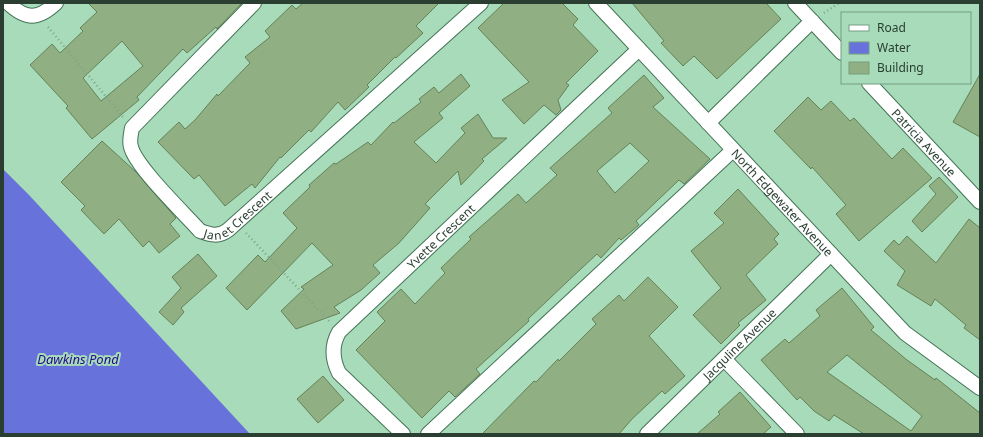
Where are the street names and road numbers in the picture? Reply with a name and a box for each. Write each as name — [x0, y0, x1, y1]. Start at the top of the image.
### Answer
street label: Patricia Avenue — [888, 104, 960, 180]
street label: North Edgewater Avenue — [728, 145, 837, 260]
street label: Janet Crescent — [201, 186, 276, 243]
street label: Yvette Crescent — [403, 199, 479, 272]
street label: Jacquline Avenue — [698, 304, 780, 384]

